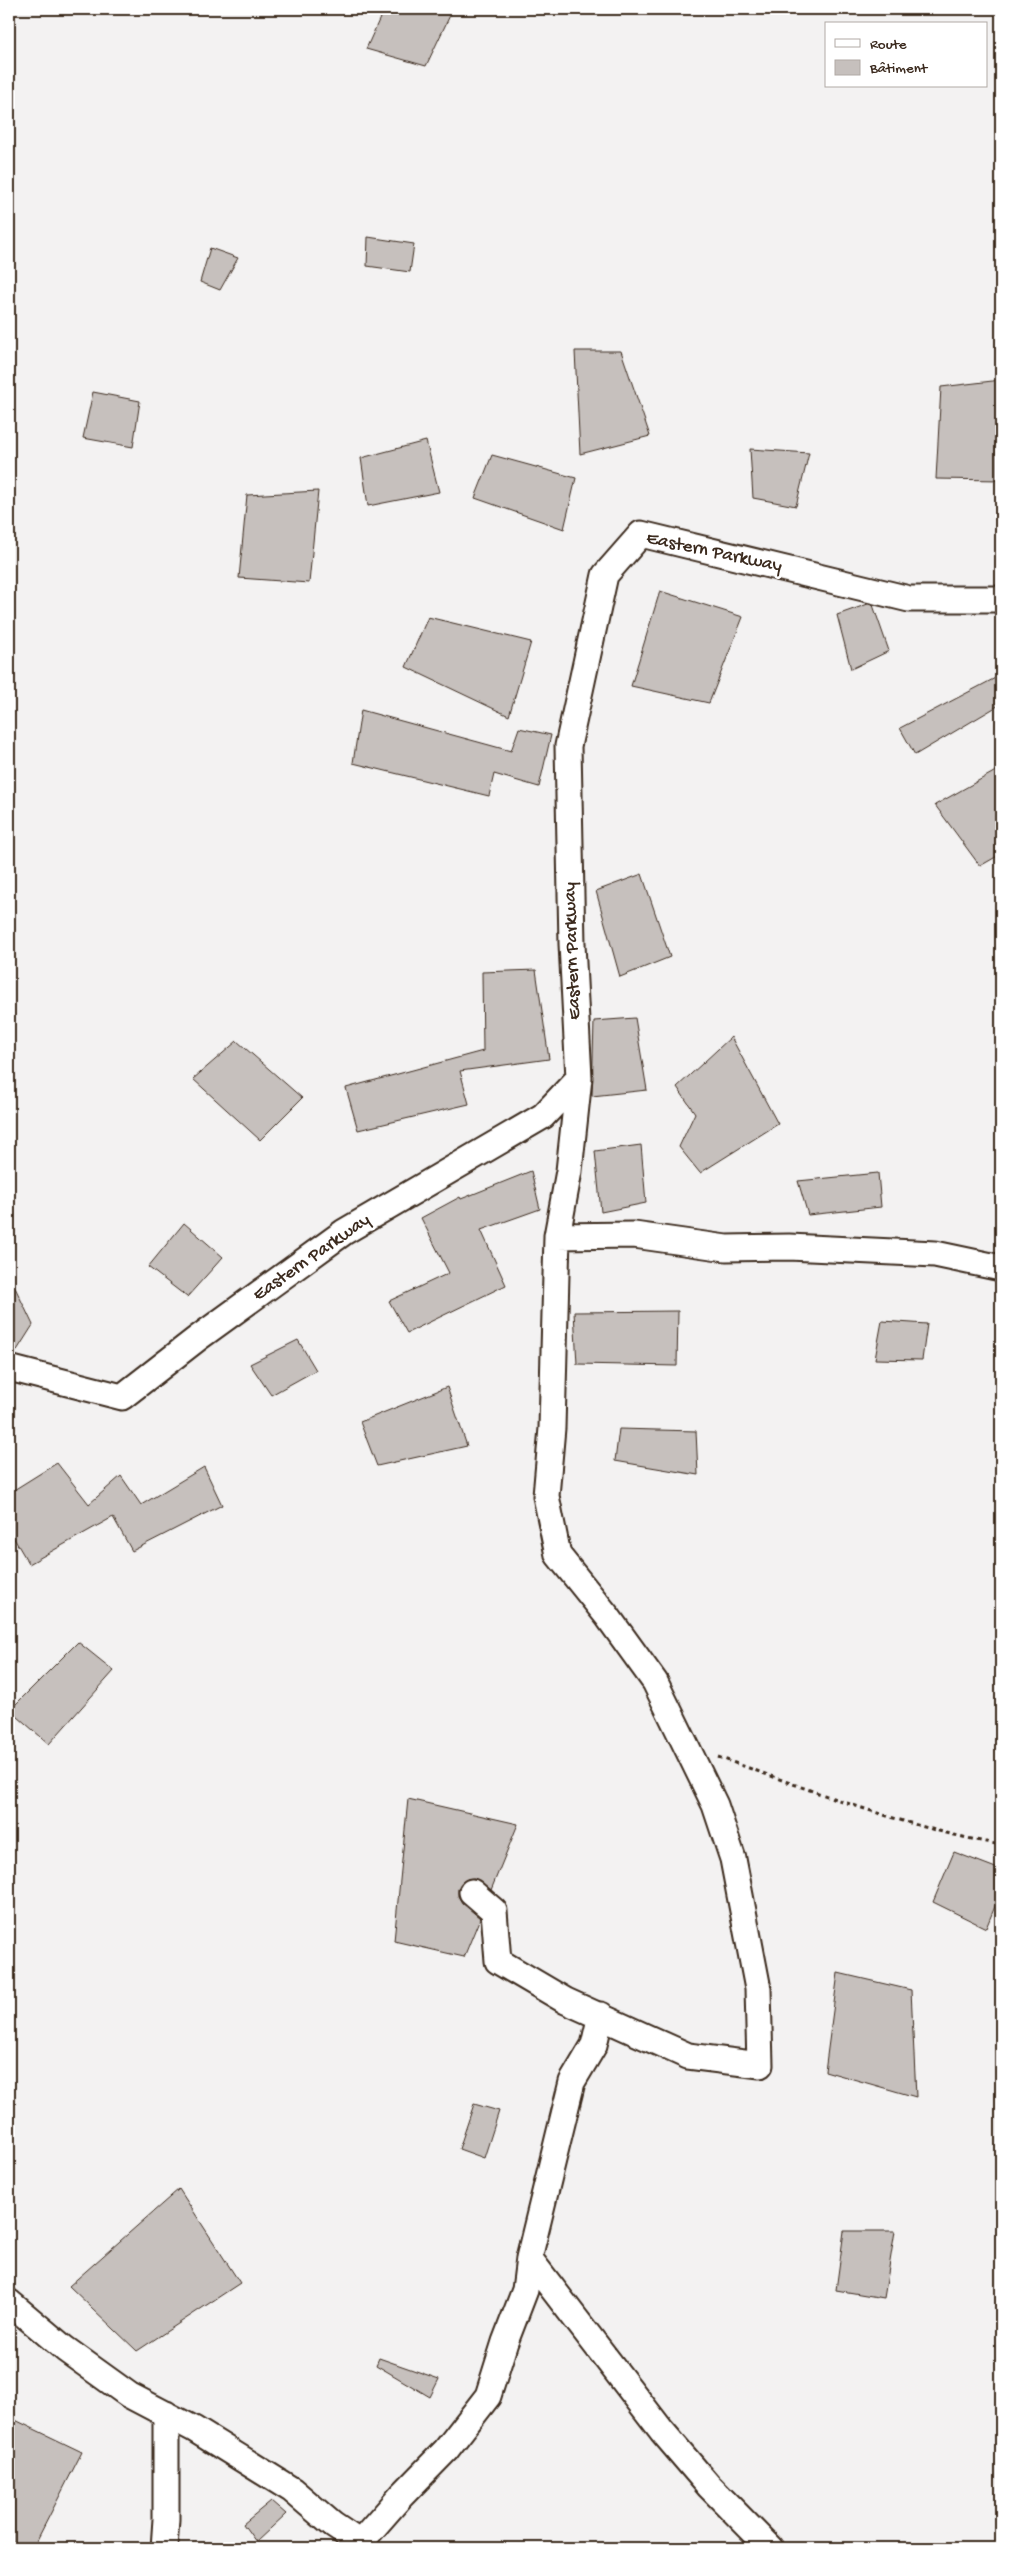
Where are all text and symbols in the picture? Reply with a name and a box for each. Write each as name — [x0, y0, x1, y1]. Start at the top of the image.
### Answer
legend — [825, 22, 988, 88]
text: Route — [870, 36, 907, 54]
text: Bâtiment — [869, 60, 929, 78]
street label: Eastern Parkway — [644, 527, 785, 579]
street label: Eastern Parkway — [559, 881, 587, 1020]
street label: Eastern Parkway — [249, 1209, 376, 1307]

